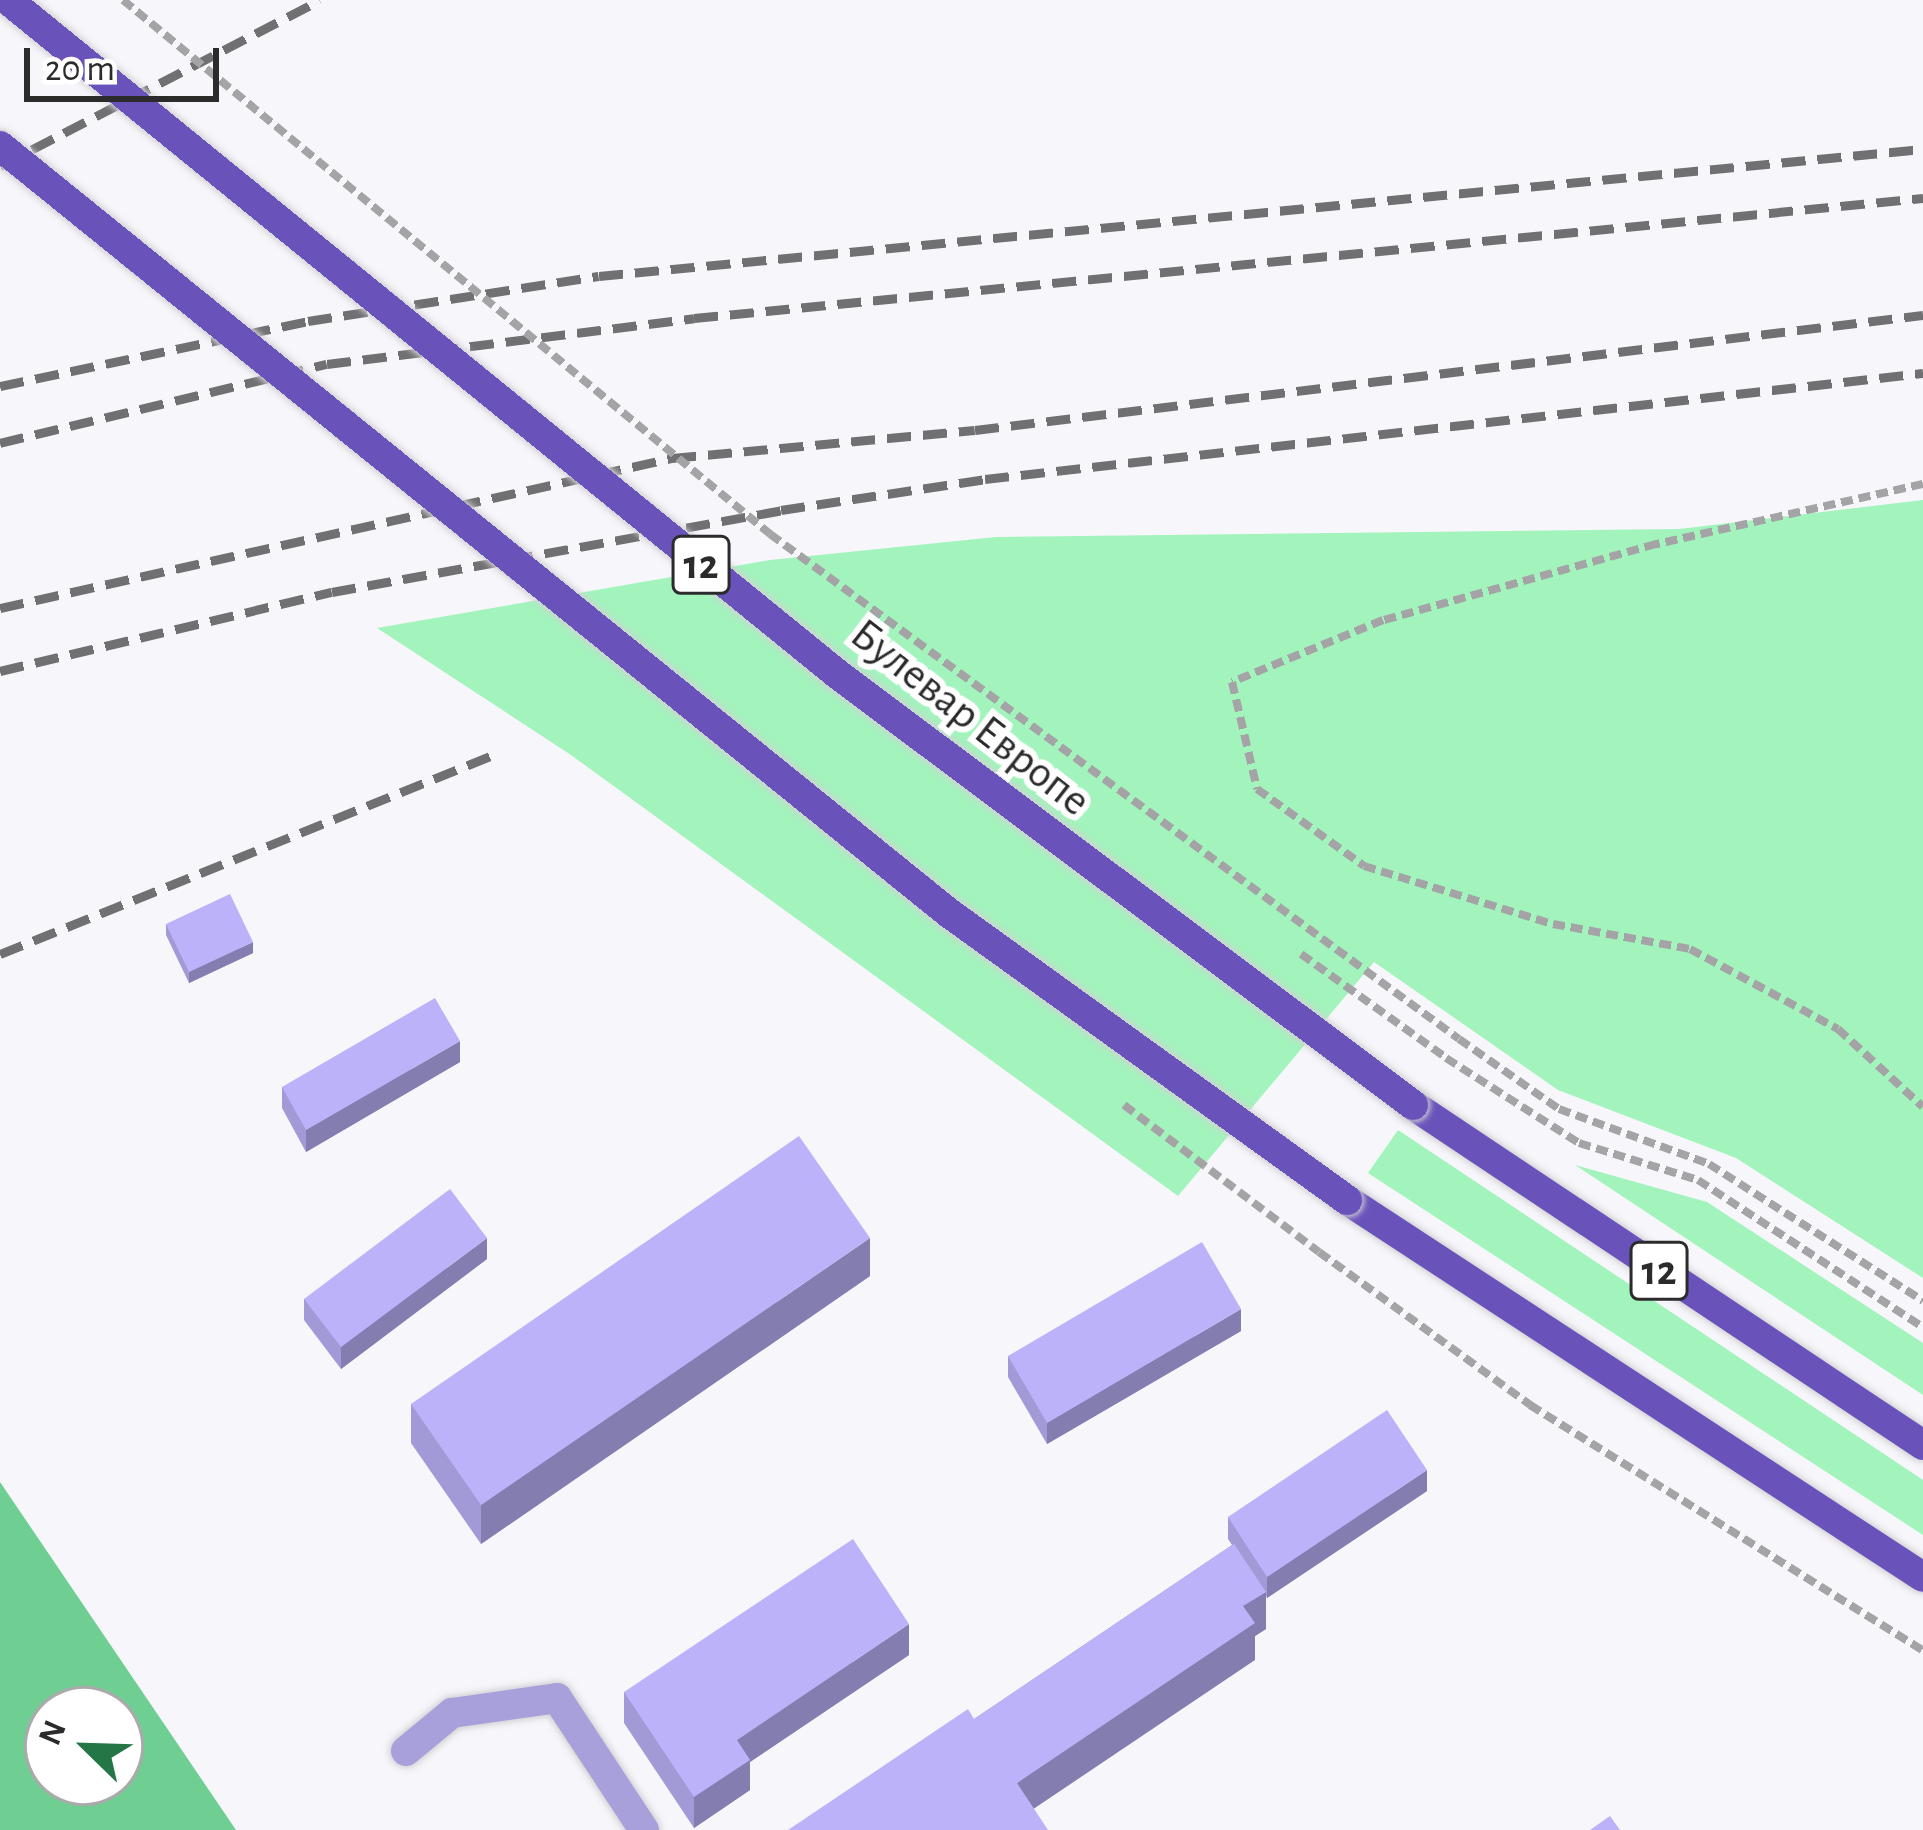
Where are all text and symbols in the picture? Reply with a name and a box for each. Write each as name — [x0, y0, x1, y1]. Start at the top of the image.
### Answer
scale bar — [30, 24, 225, 98]
text: 20 m — [45, 51, 115, 87]
road number: 12 — [671, 529, 731, 601]
street label: Булевар Европе — [839, 608, 1101, 828]
road number: 12 — [1629, 1235, 1689, 1307]
north arrow — [24, 1686, 144, 1806]
text: N — [33, 1716, 73, 1750]

